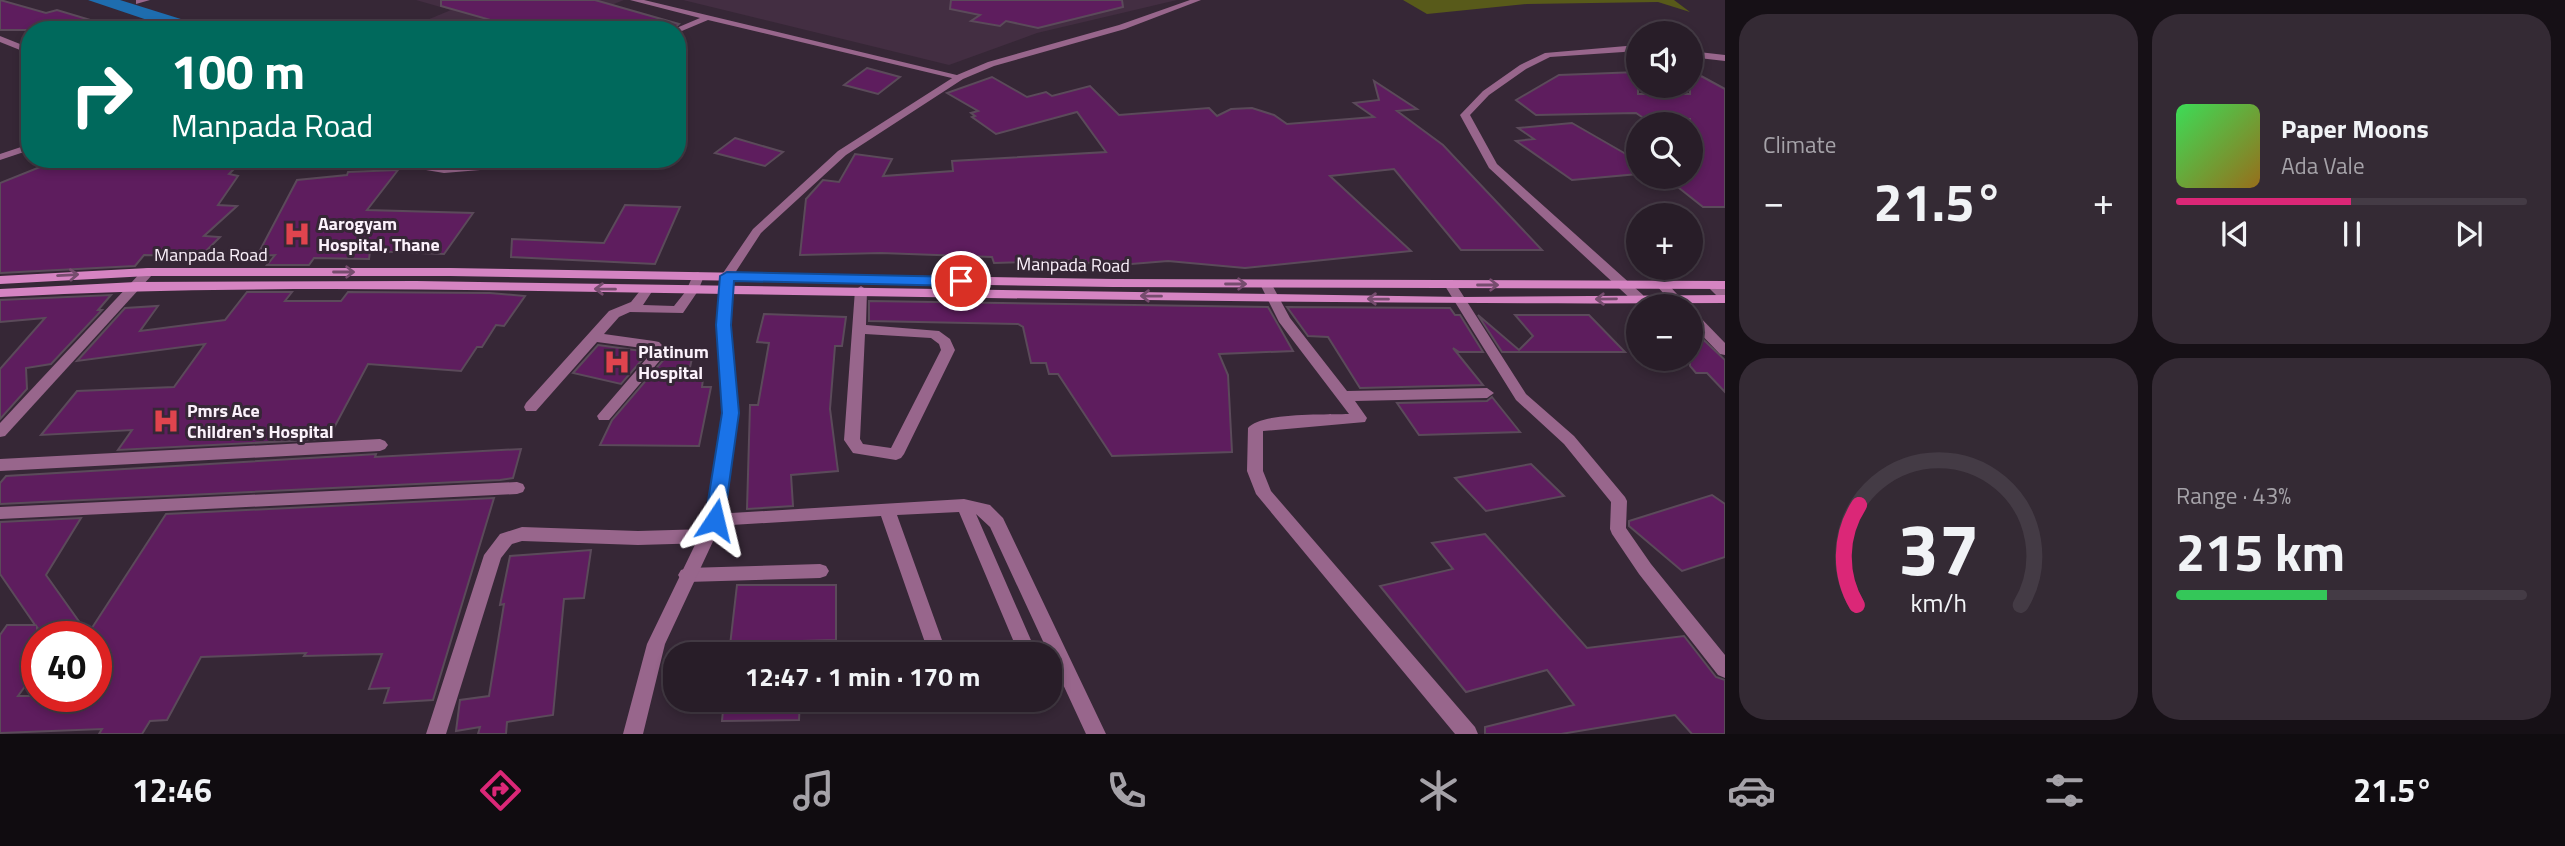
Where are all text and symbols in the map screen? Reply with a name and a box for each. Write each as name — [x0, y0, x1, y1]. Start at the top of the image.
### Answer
map controls — [1626, 21, 1703, 371]
button: sound — [1626, 21, 1703, 98]
text: 100 m — [171, 33, 305, 108]
icon: right — [56, 49, 147, 140]
text: Manpada Road — [171, 101, 373, 149]
text: Paper Moons — [2281, 109, 2429, 148]
button: search — [1626, 112, 1703, 189]
text: Climate — [1763, 127, 1836, 162]
text: Ada Vale — [2281, 148, 2365, 183]
text: 21.5° — [1874, 162, 2003, 241]
text: − — [1763, 172, 1784, 230]
text: + — [2093, 172, 2114, 230]
button: + — [1626, 203, 1703, 280]
place label: Aarogyam Hospital, Thane — [318, 210, 440, 258]
icon: previous — [2216, 215, 2254, 253]
icon: pause — [2333, 215, 2371, 253]
icon: next — [2450, 215, 2488, 253]
hospital icon: Aarogyam Hospital, Thane — [282, 219, 312, 249]
street label: Manpada Road — [154, 241, 268, 268]
street label: Manpada Road — [1016, 250, 1130, 279]
pin — [931, 251, 991, 311]
icon: arrive — [942, 262, 980, 300]
one-way arrow — [333, 265, 356, 279]
one-way arrow — [56, 268, 79, 281]
one-way arrow — [1224, 277, 1247, 291]
one-way arrow — [1476, 279, 1499, 292]
one-way arrow — [593, 283, 616, 296]
one-way arrow — [1139, 289, 1162, 303]
one-way arrow — [1367, 292, 1390, 305]
one-way arrow — [1594, 292, 1617, 306]
button: − — [1626, 294, 1703, 371]
place label: Platinum Hospital — [638, 338, 709, 386]
hospital icon: Platinum Hospital — [602, 347, 632, 377]
place label: Pmrs Ace Children's Hospital — [187, 397, 334, 445]
hospital icon: Pmrs Ace Children's Hospital — [151, 406, 181, 436]
text: Range · 43% — [2176, 478, 2291, 513]
position arrow — [678, 483, 752, 557]
text: 37 — [1898, 493, 1979, 603]
text: 215 km — [2176, 512, 2345, 591]
text: km/h — [1910, 584, 1967, 622]
speed limit sign: 40 — [21, 621, 112, 712]
text: 12:47 · 1 min · 170 m — [745, 657, 980, 696]
text: 12:46 — [132, 766, 212, 814]
icon: directions — [476, 766, 525, 815]
icon: music — [789, 766, 838, 815]
icon: phone — [1102, 766, 1151, 815]
icon: climate — [1414, 766, 1463, 815]
icon: car — [1727, 766, 1776, 815]
icon: filters — [2040, 766, 2089, 815]
text: 21.5° — [2353, 766, 2433, 814]

